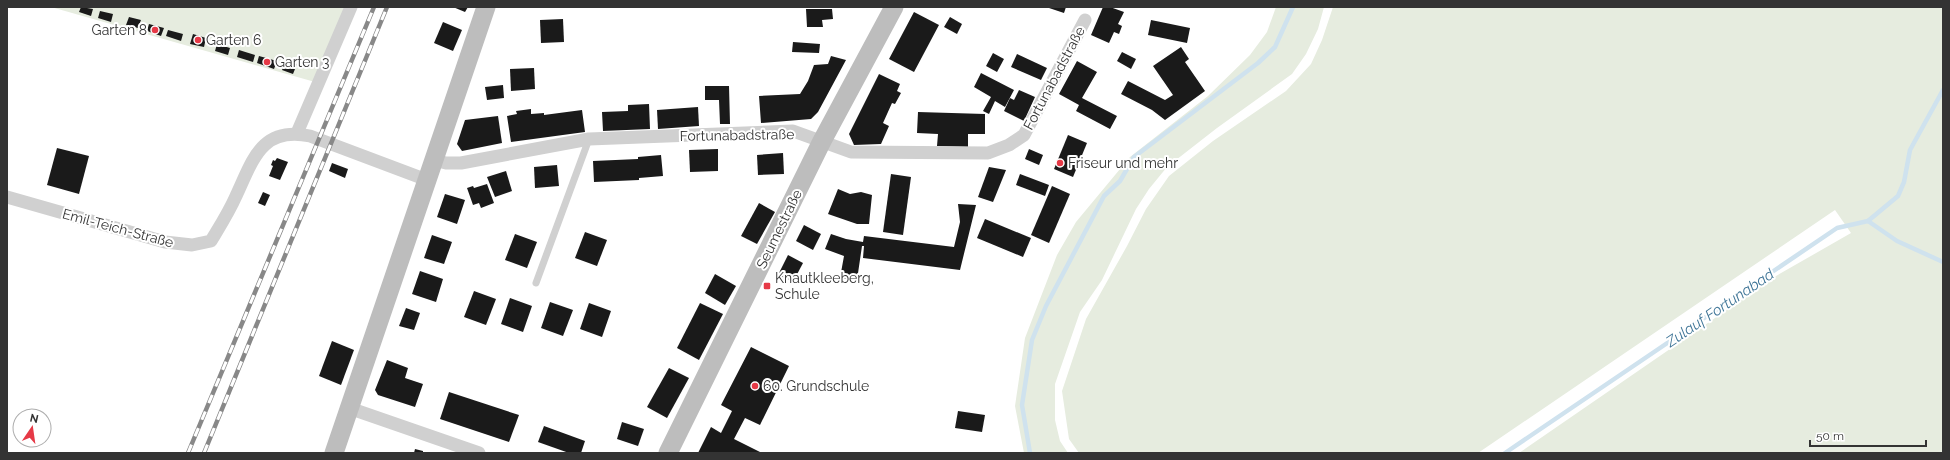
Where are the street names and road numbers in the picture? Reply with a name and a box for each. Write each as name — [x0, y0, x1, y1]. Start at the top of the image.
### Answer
street label: Fortunabadstraße — [1020, 24, 1088, 132]
street label: Fortunabadstraße — [680, 126, 794, 144]
street label: Seumestraße — [753, 187, 805, 271]
street label: Emil-Teich-Straße — [61, 205, 175, 251]

